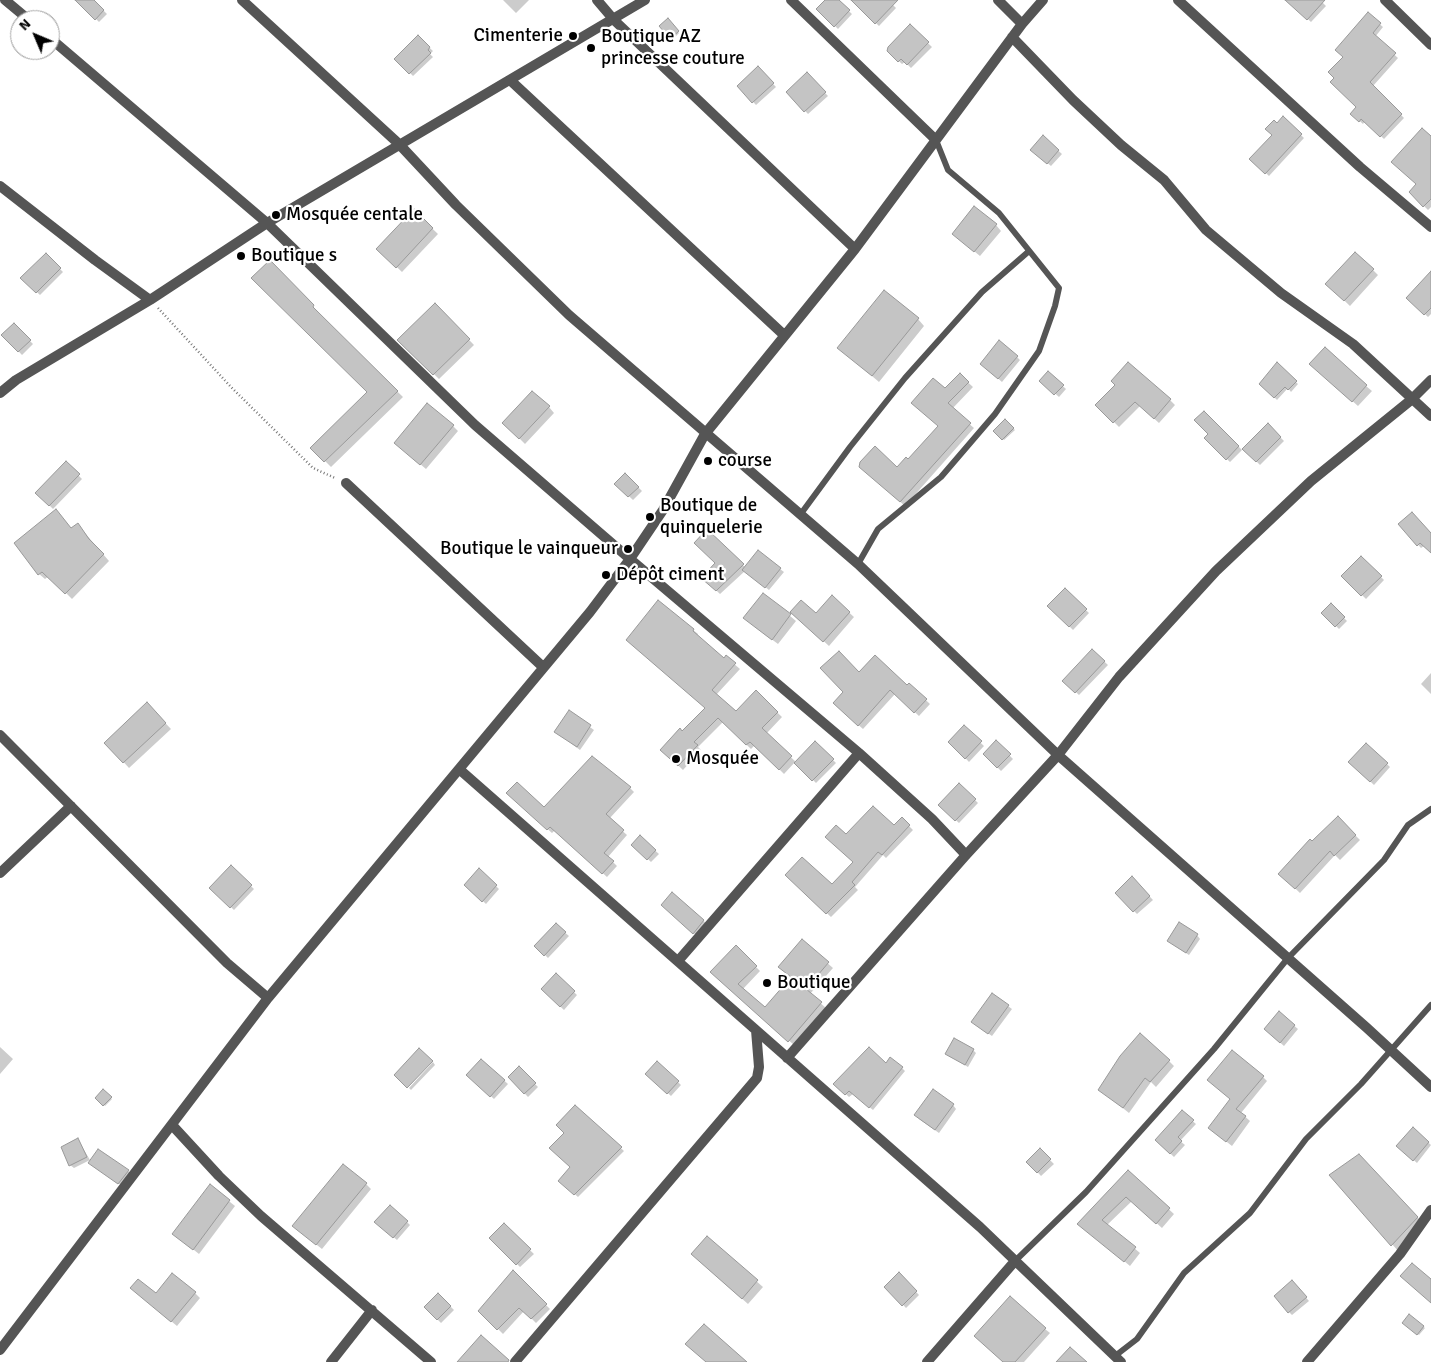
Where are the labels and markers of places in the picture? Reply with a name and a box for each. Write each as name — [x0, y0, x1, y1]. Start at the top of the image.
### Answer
place label: Cimenterie — [473, 25, 563, 47]
place label: Boutique AZ princesse couture — [601, 26, 745, 70]
marker: Cimenterie — [567, 30, 579, 42]
marker: Boutique AZ princesse couture — [585, 42, 597, 54]
place label: Mosquée centale — [286, 204, 423, 226]
marker: Mosquée centale — [270, 209, 282, 221]
place label: Boutique s — [251, 245, 337, 267]
marker: Boutique s — [235, 250, 247, 262]
place label: course — [718, 450, 772, 472]
marker: course — [702, 455, 714, 467]
place label: Boutique de quinquelerie — [660, 495, 763, 539]
marker: Boutique de quinquelerie — [644, 511, 656, 523]
place label: Boutique le vainqueur — [440, 538, 618, 560]
marker: Boutique le vainqueur — [622, 543, 634, 555]
place label: Dépôt ciment — [616, 564, 724, 586]
marker: Dépôt ciment — [600, 569, 612, 581]
place label: Mosquée — [686, 748, 759, 770]
marker: Mosquée — [670, 753, 682, 765]
place label: Boutique — [777, 972, 851, 994]
marker: Boutique — [761, 977, 773, 989]

